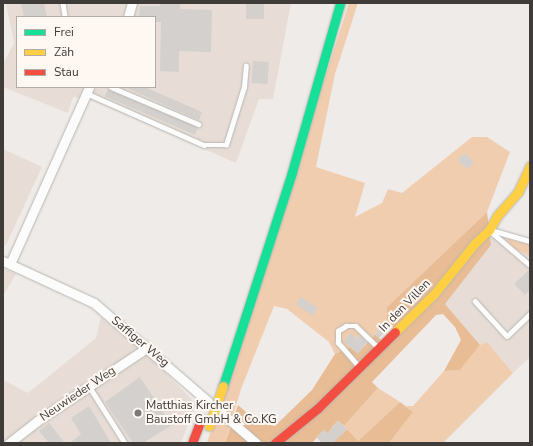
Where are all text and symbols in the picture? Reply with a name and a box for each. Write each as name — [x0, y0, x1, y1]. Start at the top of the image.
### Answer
legend — [16, 16, 156, 88]
text: Frei — [54, 24, 74, 40]
text: Zäh — [54, 44, 74, 60]
text: Stau — [54, 64, 79, 80]
street label: In den Villen — [376, 277, 434, 335]
street label: Saffiger Weg — [108, 314, 172, 370]
street label: Neuwieder Weg — [38, 363, 118, 425]
place label: Matthias Kircher Baustoff GmbH & Co.KG — [146, 399, 277, 427]
marker: Matthias Kircher Baustoff GmbH & Co.KG — [133, 408, 143, 418]

